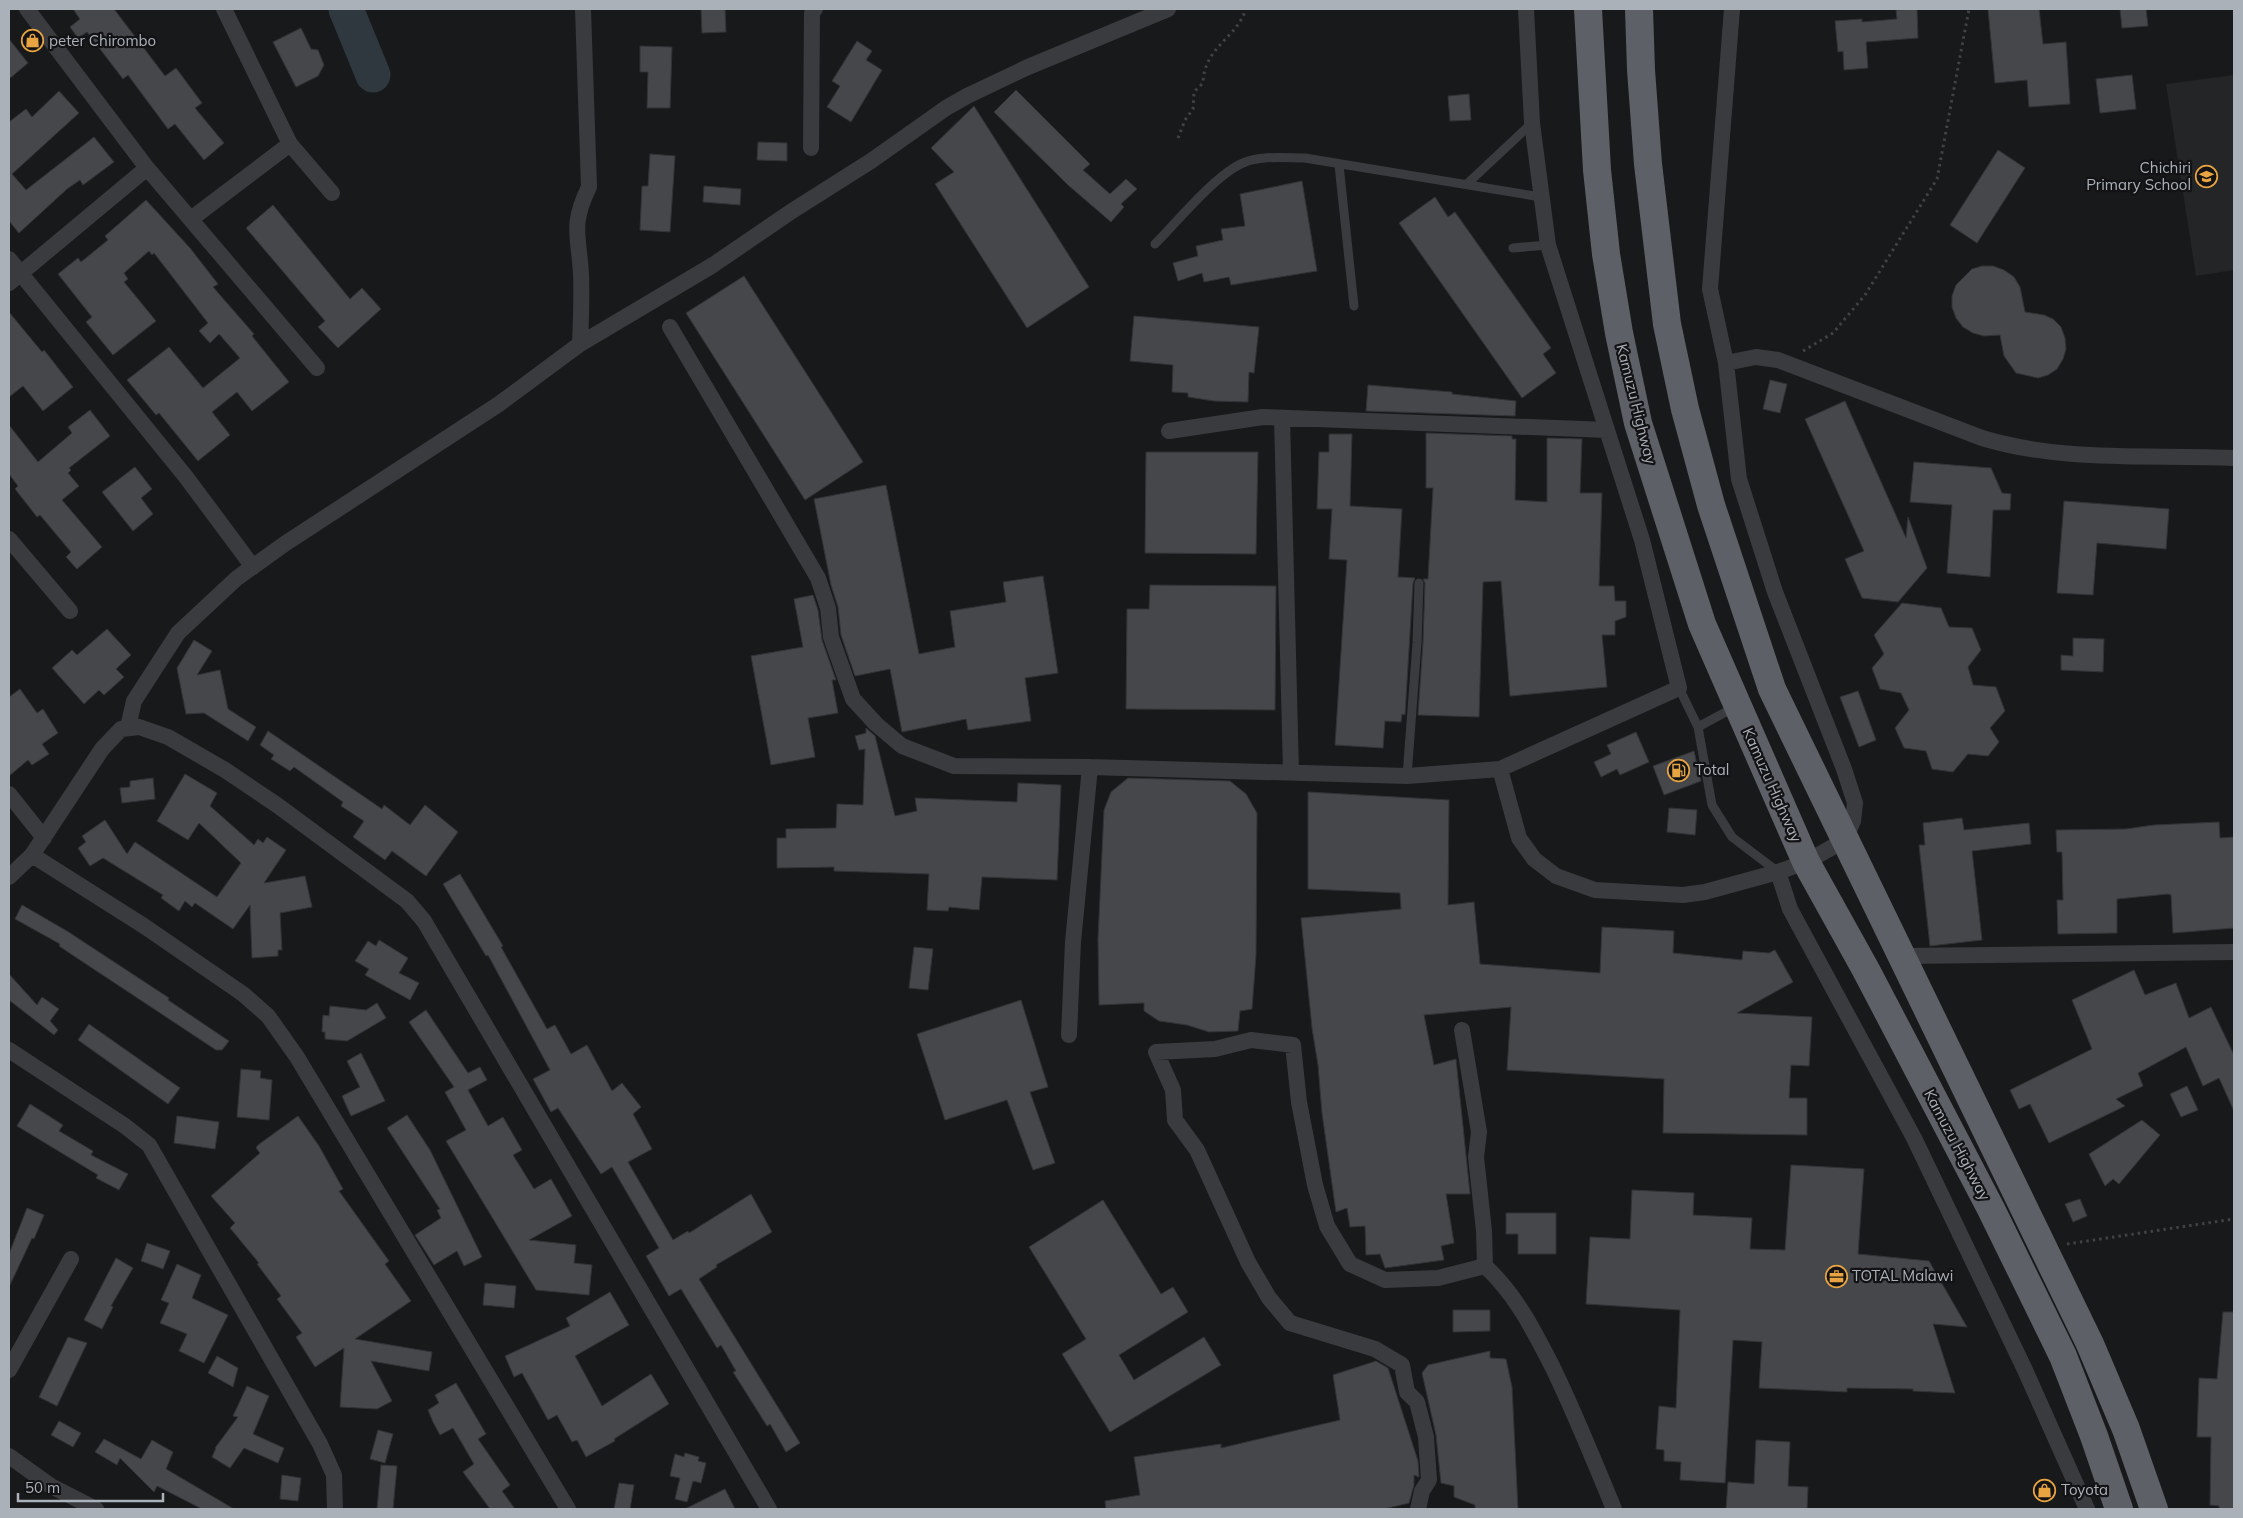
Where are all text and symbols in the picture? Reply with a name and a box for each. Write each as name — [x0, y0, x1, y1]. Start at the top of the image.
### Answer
shop icon: peter Chirombo — [21, 29, 45, 53]
place label: peter Chirombo — [49, 31, 156, 50]
place label: Chichiri Primary School — [2086, 158, 2191, 194]
school or university icon: Chichiri Primary School — [2195, 165, 2219, 189]
street label: Kamuzu Highway — [1612, 342, 1661, 466]
street label: Kamuzu Highway — [1739, 725, 1806, 845]
fuel station icon: Total — [1667, 758, 1691, 782]
place label: Total — [1695, 760, 1729, 779]
street label: Kamuzu Highway — [1920, 1086, 1995, 1204]
office icon: TOTAL Malawi — [1824, 1264, 1848, 1288]
place label: TOTAL Malawi — [1852, 1266, 1953, 1285]
scale bar — [18, 1470, 162, 1502]
text: 50 m — [25, 1478, 60, 1497]
shop icon: Toyota — [2033, 1478, 2057, 1502]
place label: Toyota — [2061, 1480, 2108, 1499]

